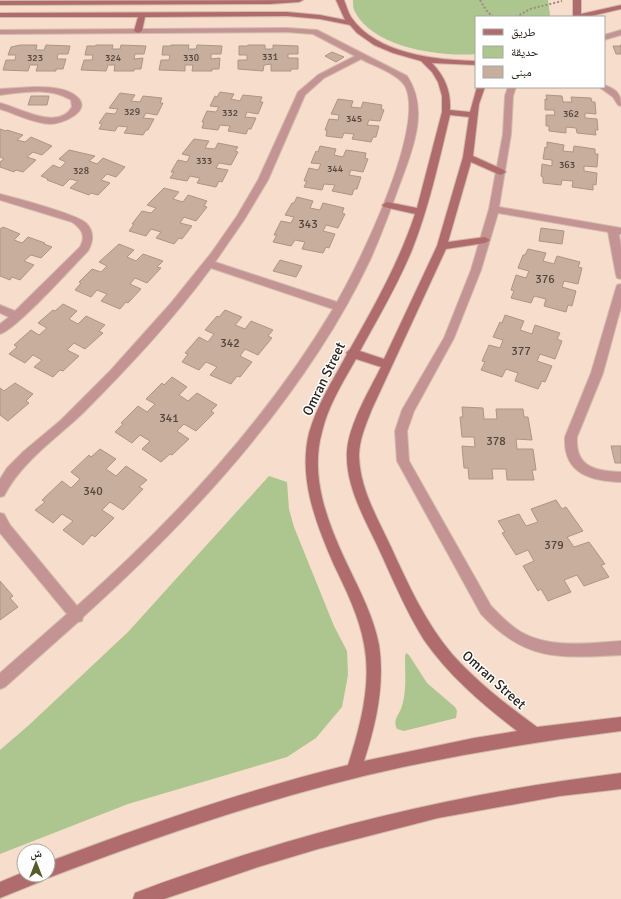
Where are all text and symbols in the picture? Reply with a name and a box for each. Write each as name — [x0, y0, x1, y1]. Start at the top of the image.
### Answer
legend — [475, 16, 605, 88]
text: طريق — [511, 25, 536, 40]
text: حديقة — [511, 45, 539, 60]
house number: 331 — [262, 51, 278, 63]
house number: 323 — [27, 52, 43, 64]
house number: 324 — [105, 52, 122, 64]
house number: 330 — [183, 52, 199, 64]
text: مبنى — [511, 65, 532, 80]
house number: 329 — [124, 106, 140, 118]
house number: 332 — [222, 107, 238, 119]
house number: 362 — [563, 108, 579, 120]
house number: 345 — [346, 113, 362, 125]
house number: 333 — [196, 155, 212, 167]
house number: 363 — [559, 159, 575, 171]
house number: 344 — [327, 163, 344, 175]
house number: 328 — [73, 165, 89, 177]
house number: 343 — [298, 217, 318, 232]
house number: 376 — [535, 272, 555, 287]
house number: 342 — [220, 336, 240, 351]
street label: Omran Street — [299, 339, 349, 419]
house number: 377 — [511, 344, 531, 359]
house number: 341 — [159, 411, 179, 426]
house number: 378 — [486, 434, 506, 449]
house number: 340 — [83, 484, 103, 499]
house number: 379 — [544, 538, 564, 553]
street label: Omran Street — [459, 647, 529, 713]
north arrow — [16, 843, 56, 883]
text: ش — [30, 847, 42, 861]

